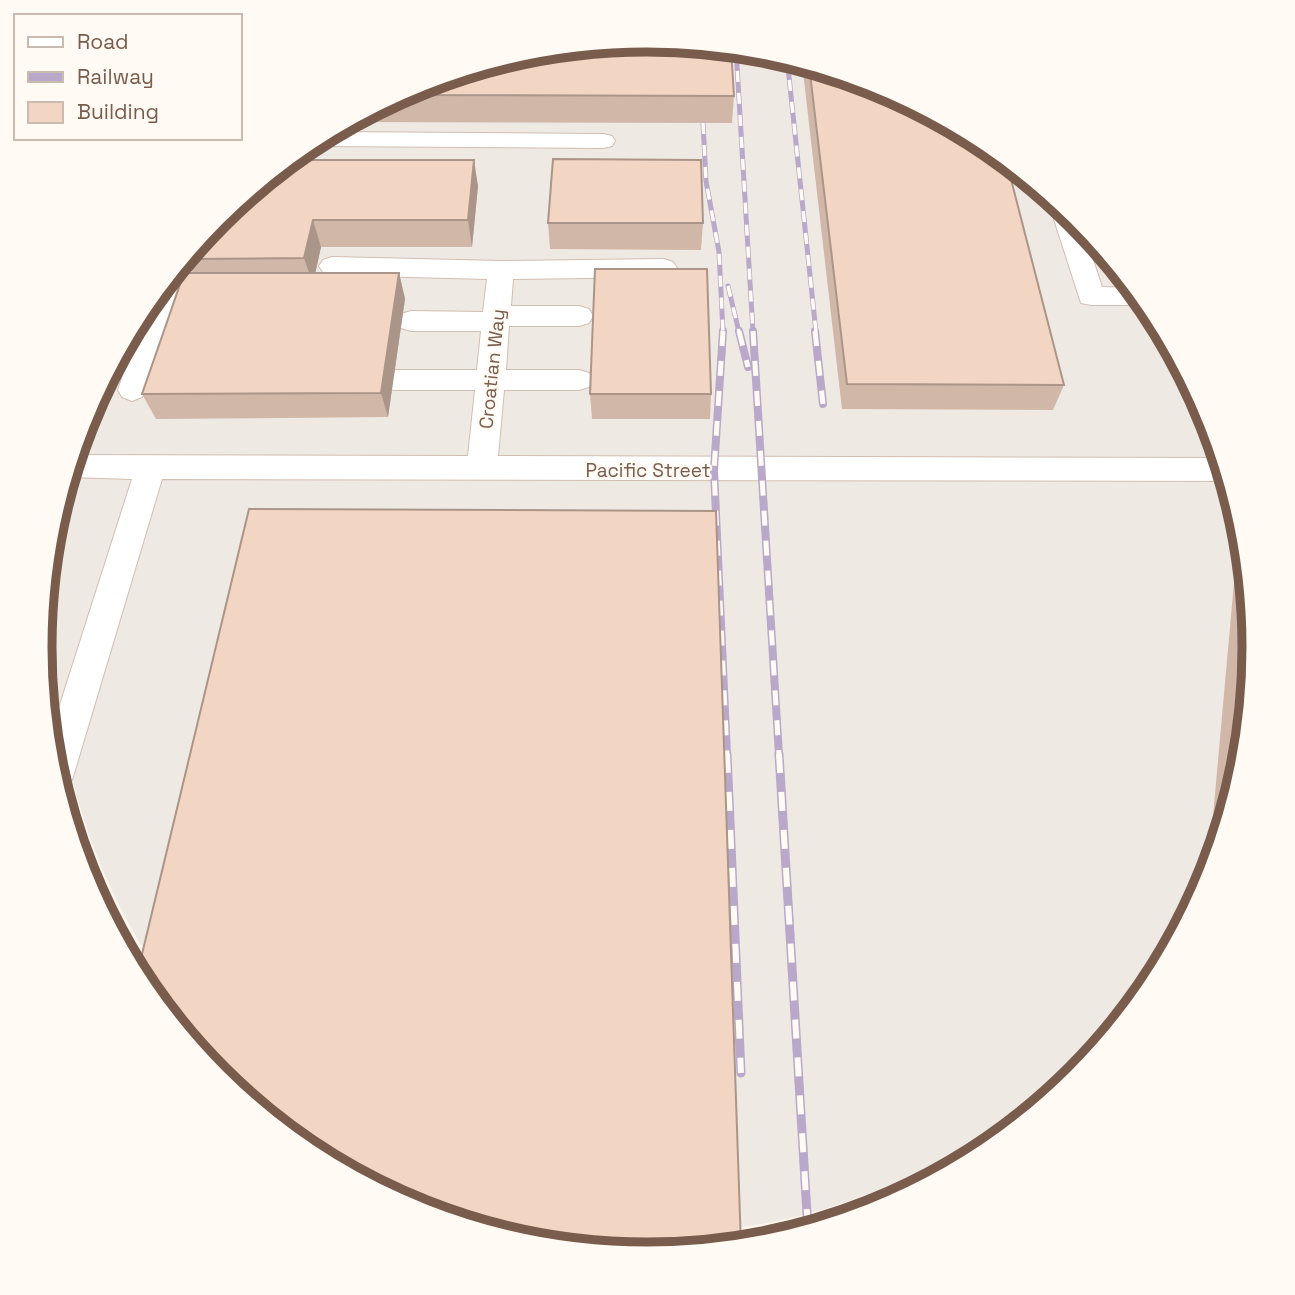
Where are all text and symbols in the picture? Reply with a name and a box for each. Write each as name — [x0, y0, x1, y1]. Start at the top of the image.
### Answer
legend — [14, 14, 242, 140]
text: Road — [77, 28, 129, 55]
text: Railway — [77, 63, 154, 90]
text: Building — [77, 98, 159, 125]
street label: Croatian Way — [473, 308, 511, 430]
street label: Pacific Street — [586, 458, 710, 483]

